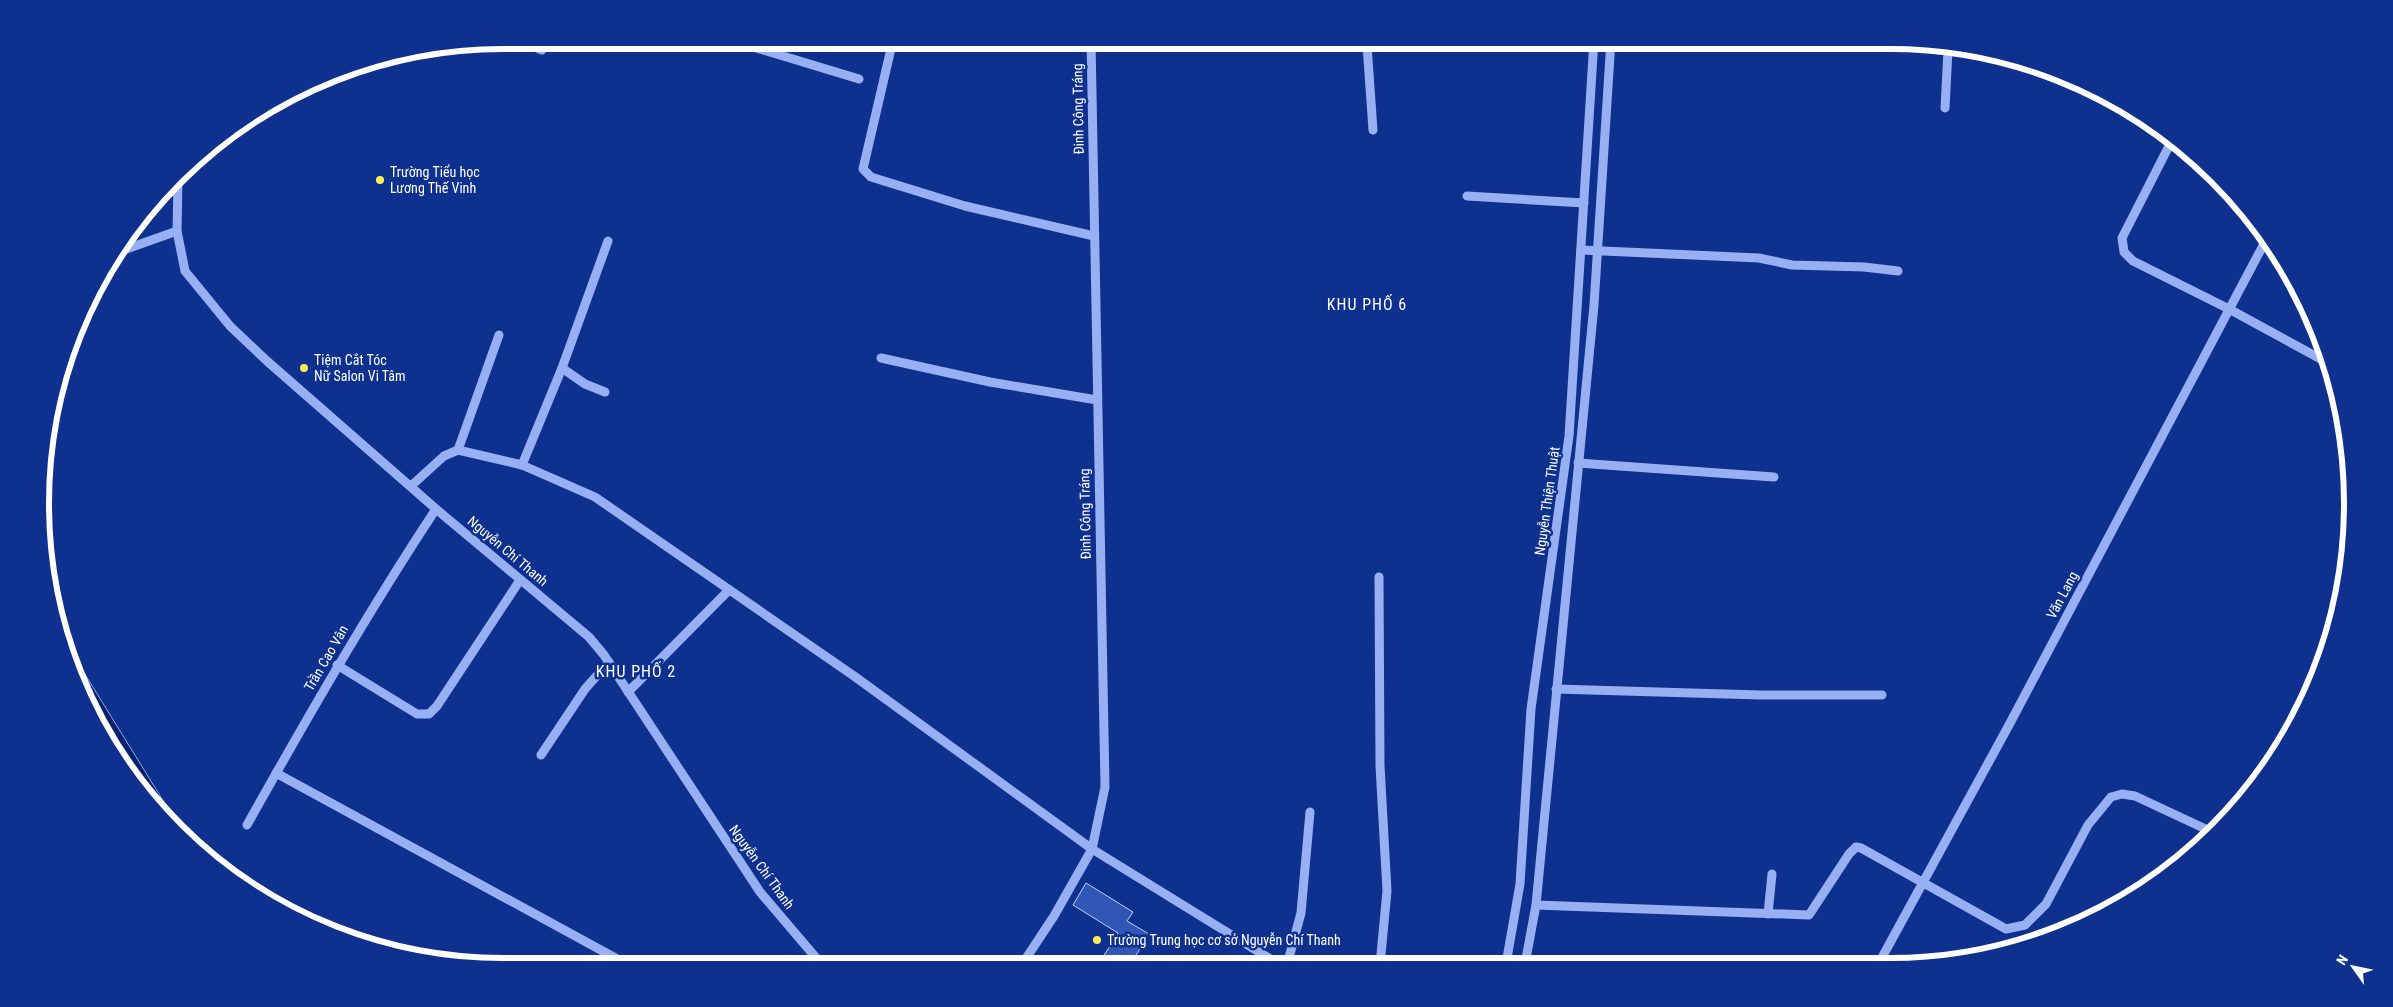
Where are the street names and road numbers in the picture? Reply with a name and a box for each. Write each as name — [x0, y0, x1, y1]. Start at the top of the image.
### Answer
street label: Đinh Công Tráng — [1069, 63, 1087, 155]
street label: Nguyễn Thiện Thuật — [1531, 446, 1563, 556]
street label: Đinh Công Tráng — [1076, 468, 1094, 560]
street label: Nguyễn Chí Thanh — [465, 513, 551, 589]
street label: Văn Lang — [2043, 569, 2081, 621]
street label: Trần Cao Vân — [301, 622, 351, 694]
street label: Nguyễn Chí Thanh — [726, 822, 798, 912]

